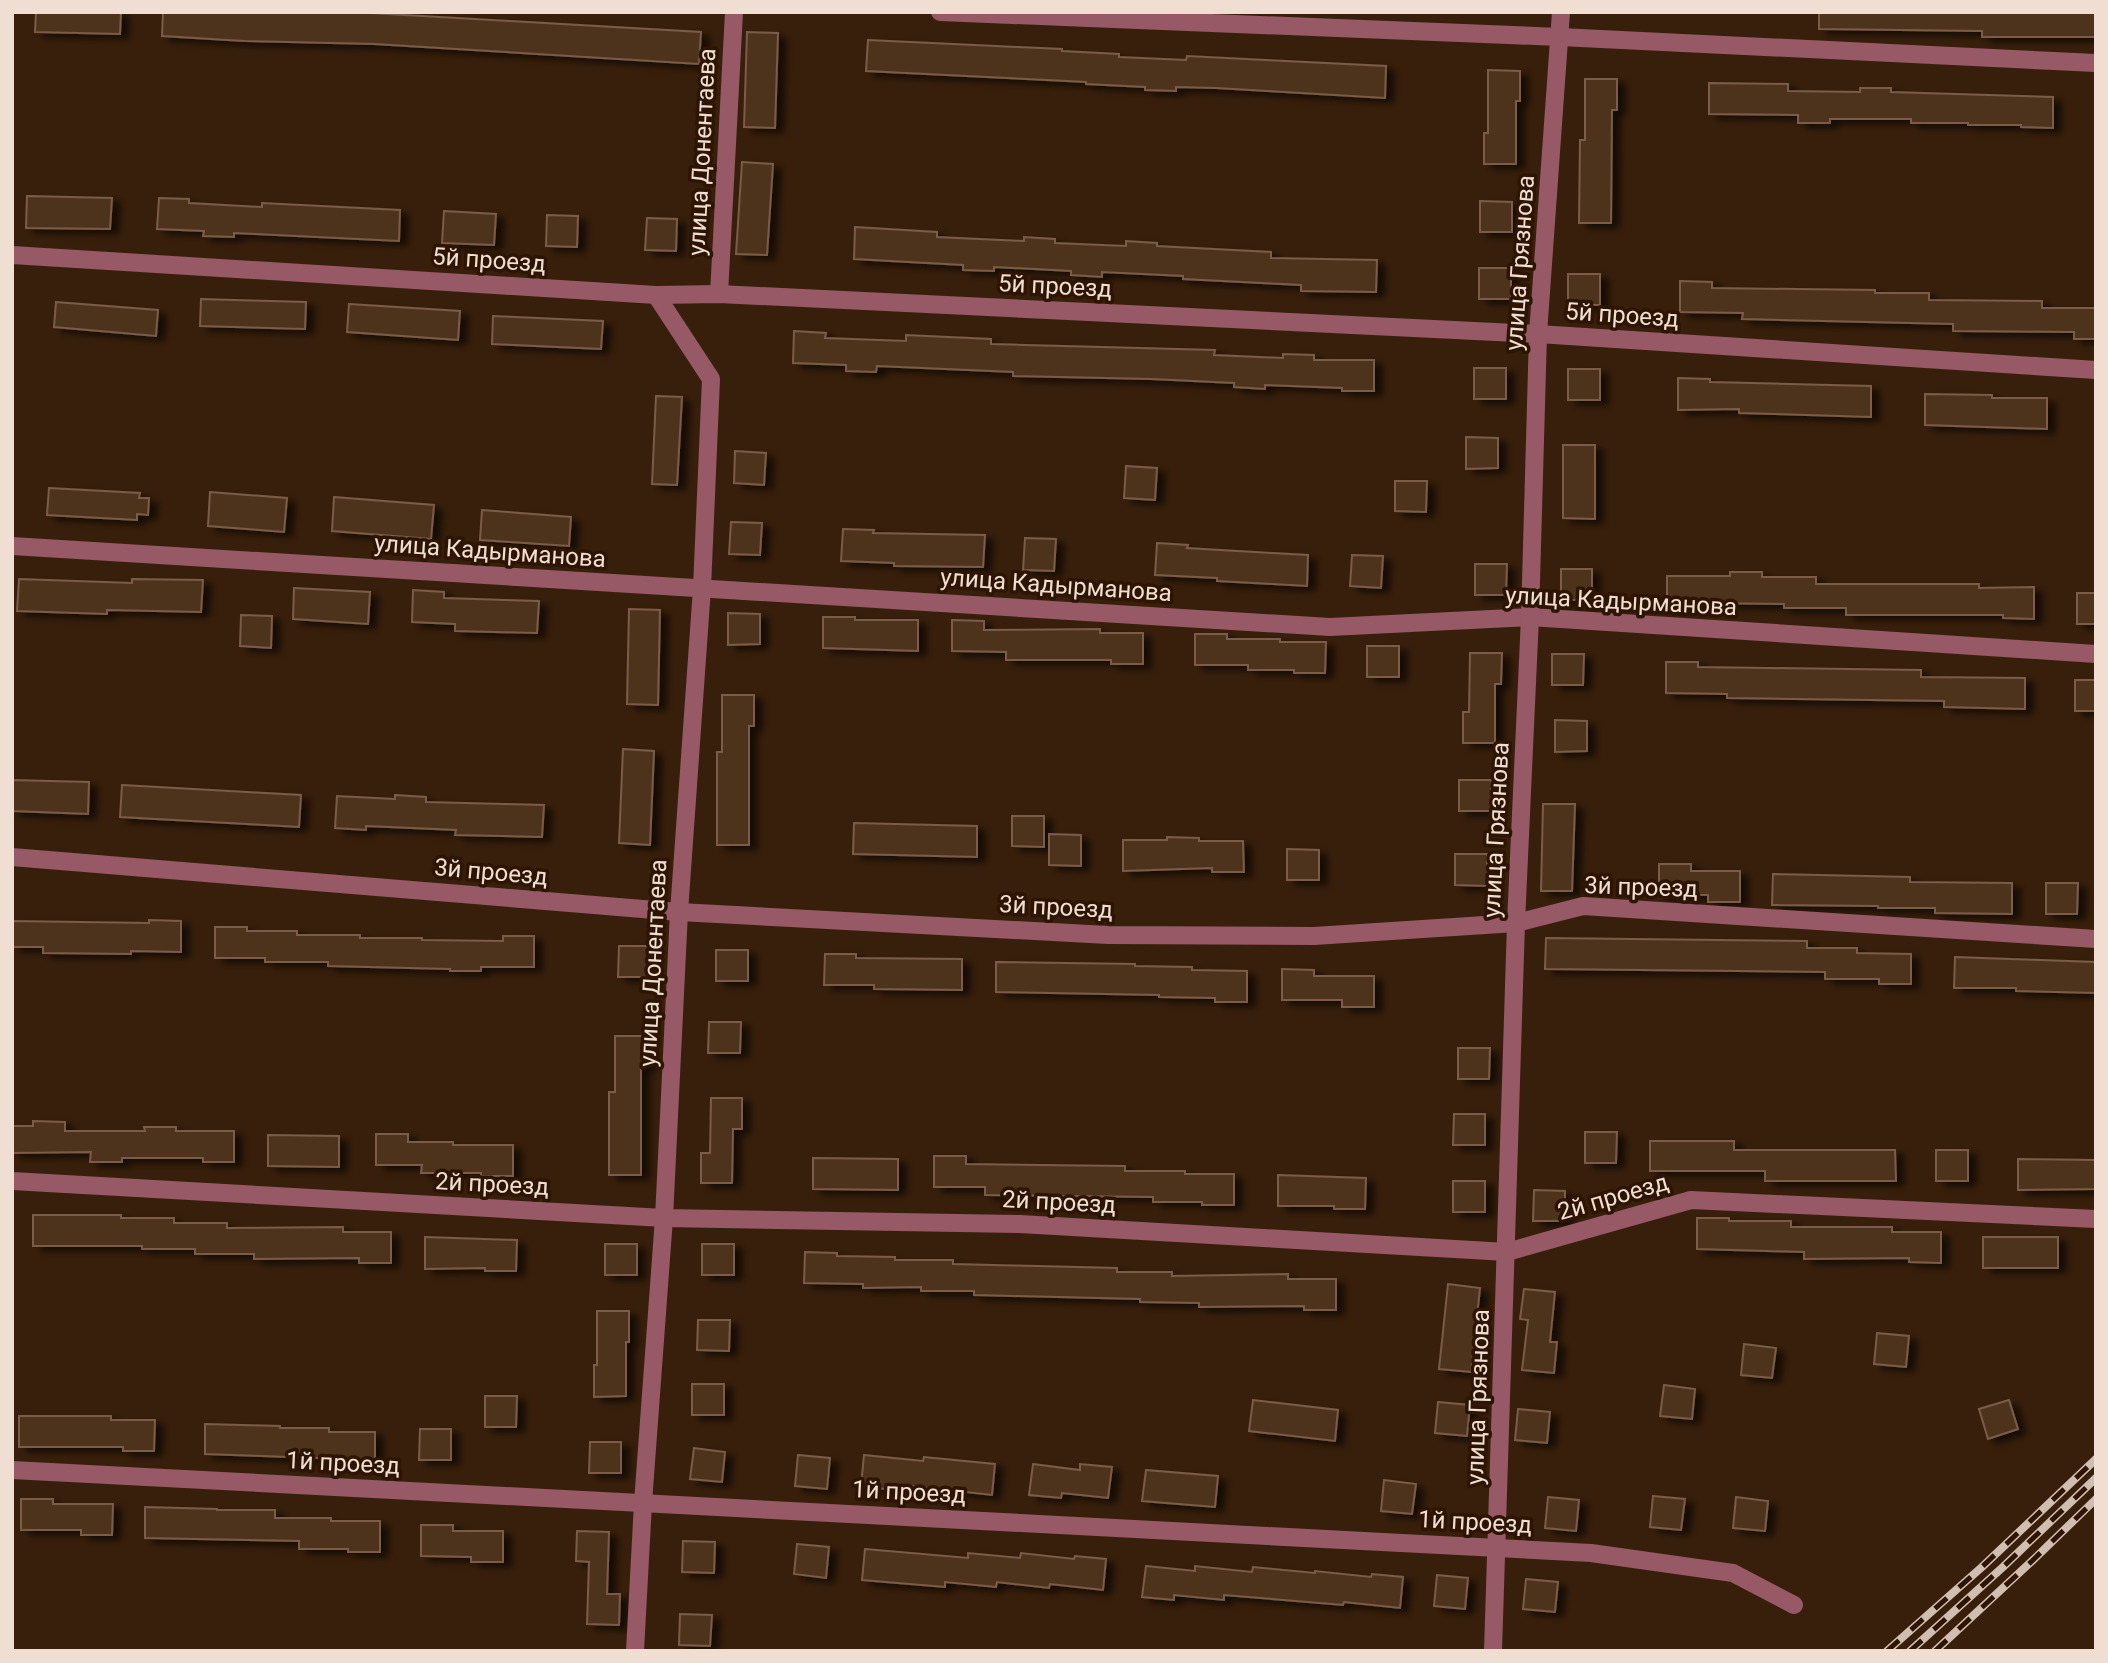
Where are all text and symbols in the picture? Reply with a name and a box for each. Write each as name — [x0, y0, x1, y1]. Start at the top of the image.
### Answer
street label: улица Донентаева — [683, 47, 721, 257]
street label: улица Грязнова — [1500, 174, 1540, 352]
street label: 5й проезд — [431, 242, 547, 278]
street label: 5й проезд — [997, 269, 1113, 303]
street label: 5й проезд — [1564, 297, 1680, 333]
street label: улица Кадырманова — [373, 529, 607, 573]
street label: улица Кадырманова — [939, 563, 1173, 607]
street label: улица Кадырманова — [1504, 581, 1738, 621]
street label: улица Грязнова — [1477, 741, 1515, 919]
street label: 3й проезд — [433, 853, 549, 891]
street label: улица Донентаева — [634, 858, 672, 1068]
street label: 3й проезд — [1584, 871, 1698, 903]
street label: 3й проезд — [998, 890, 1114, 924]
street label: 2й проезд — [434, 1167, 550, 1201]
street label: 2й проезд — [1554, 1168, 1672, 1226]
street label: 2й проезд — [1001, 1185, 1117, 1219]
street label: улица Грязнова — [1461, 1309, 1495, 1485]
street label: 1й проезд — [285, 1446, 401, 1480]
street label: 1й проезд — [851, 1475, 967, 1509]
street label: 1й проезд — [1417, 1505, 1533, 1539]

